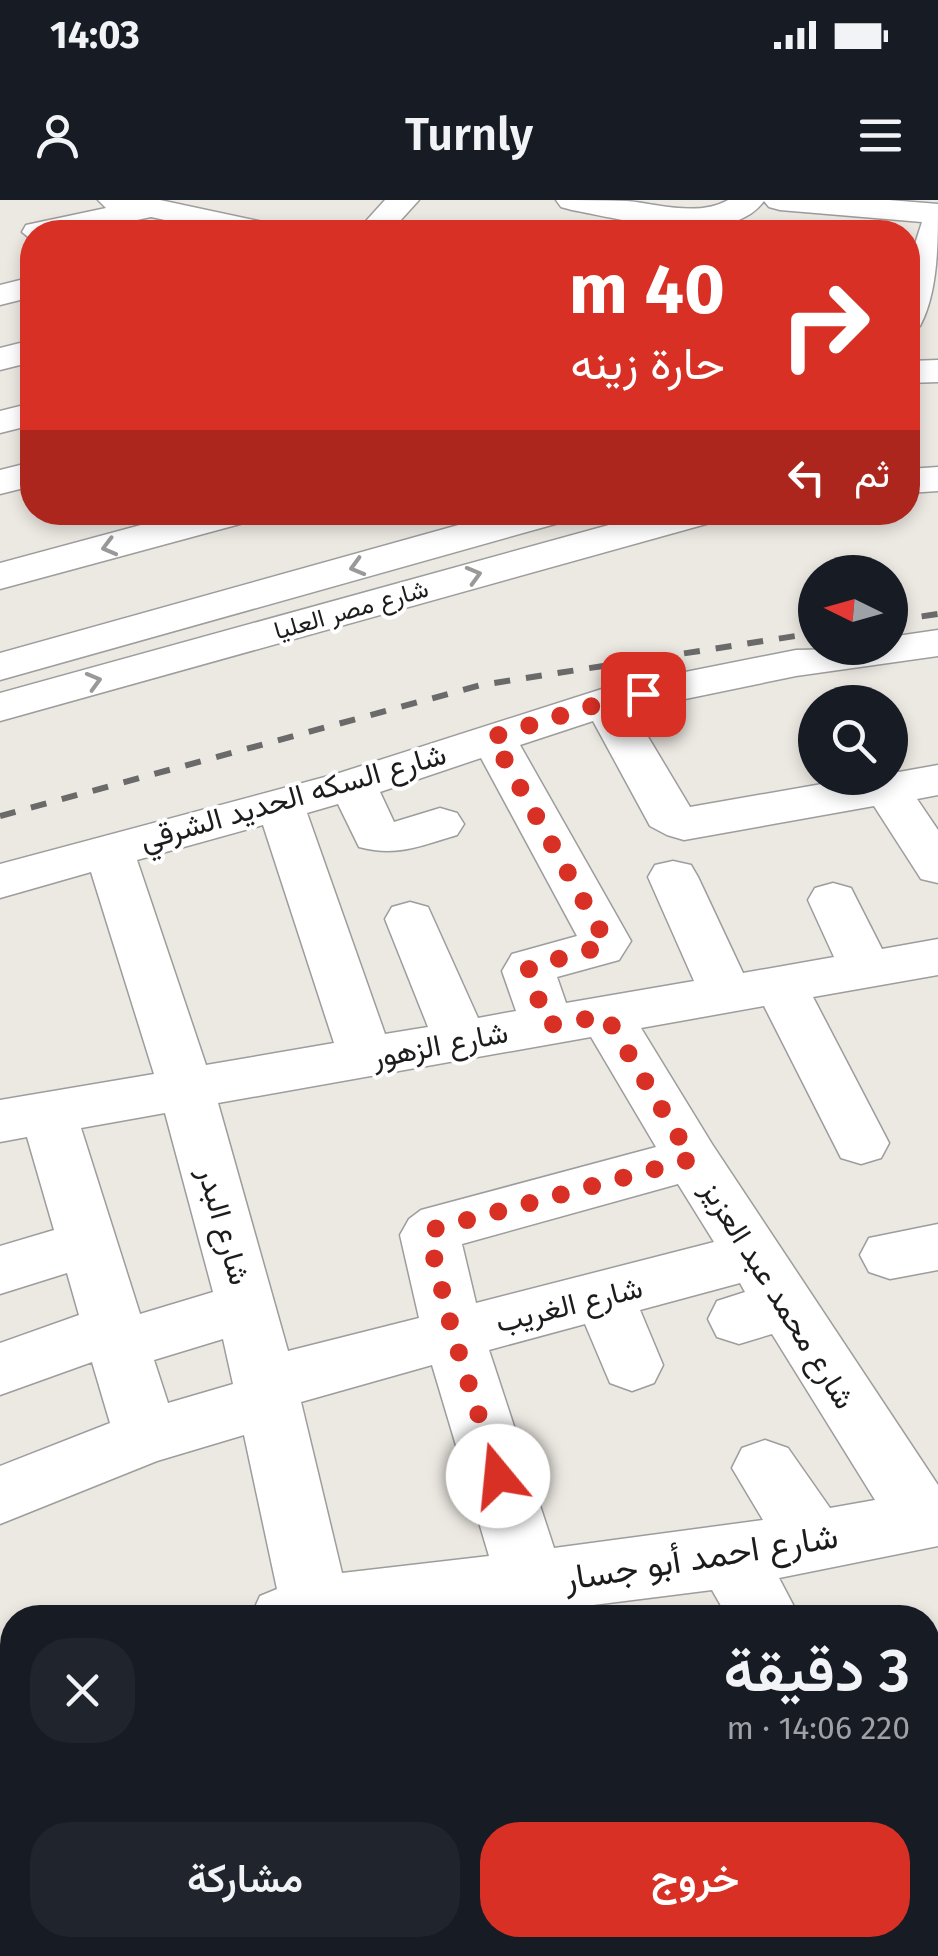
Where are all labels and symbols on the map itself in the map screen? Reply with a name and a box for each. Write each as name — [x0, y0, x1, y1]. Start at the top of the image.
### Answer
one-way arrow — [101, 535, 118, 556]
one-way arrow — [349, 555, 366, 576]
north arrow — [798, 555, 908, 665]
one-way arrow — [465, 565, 482, 586]
street label: شارع مصر العليا — [271, 574, 432, 647]
pin — [601, 652, 686, 737]
one-way arrow — [85, 672, 102, 693]
street label: شارع السكه الحديد الشرقي — [136, 736, 452, 864]
street label: شارع الزهور — [368, 1014, 511, 1078]
street label: شارع البدر — [188, 1162, 258, 1289]
street label: شارع محمد عبد العزيز — [691, 1173, 863, 1417]
street label: شارع الغريب — [492, 1269, 647, 1343]
position arrow — [446, 1424, 550, 1528]
street label: شارع احمد أبو جسار — [560, 1515, 841, 1602]

